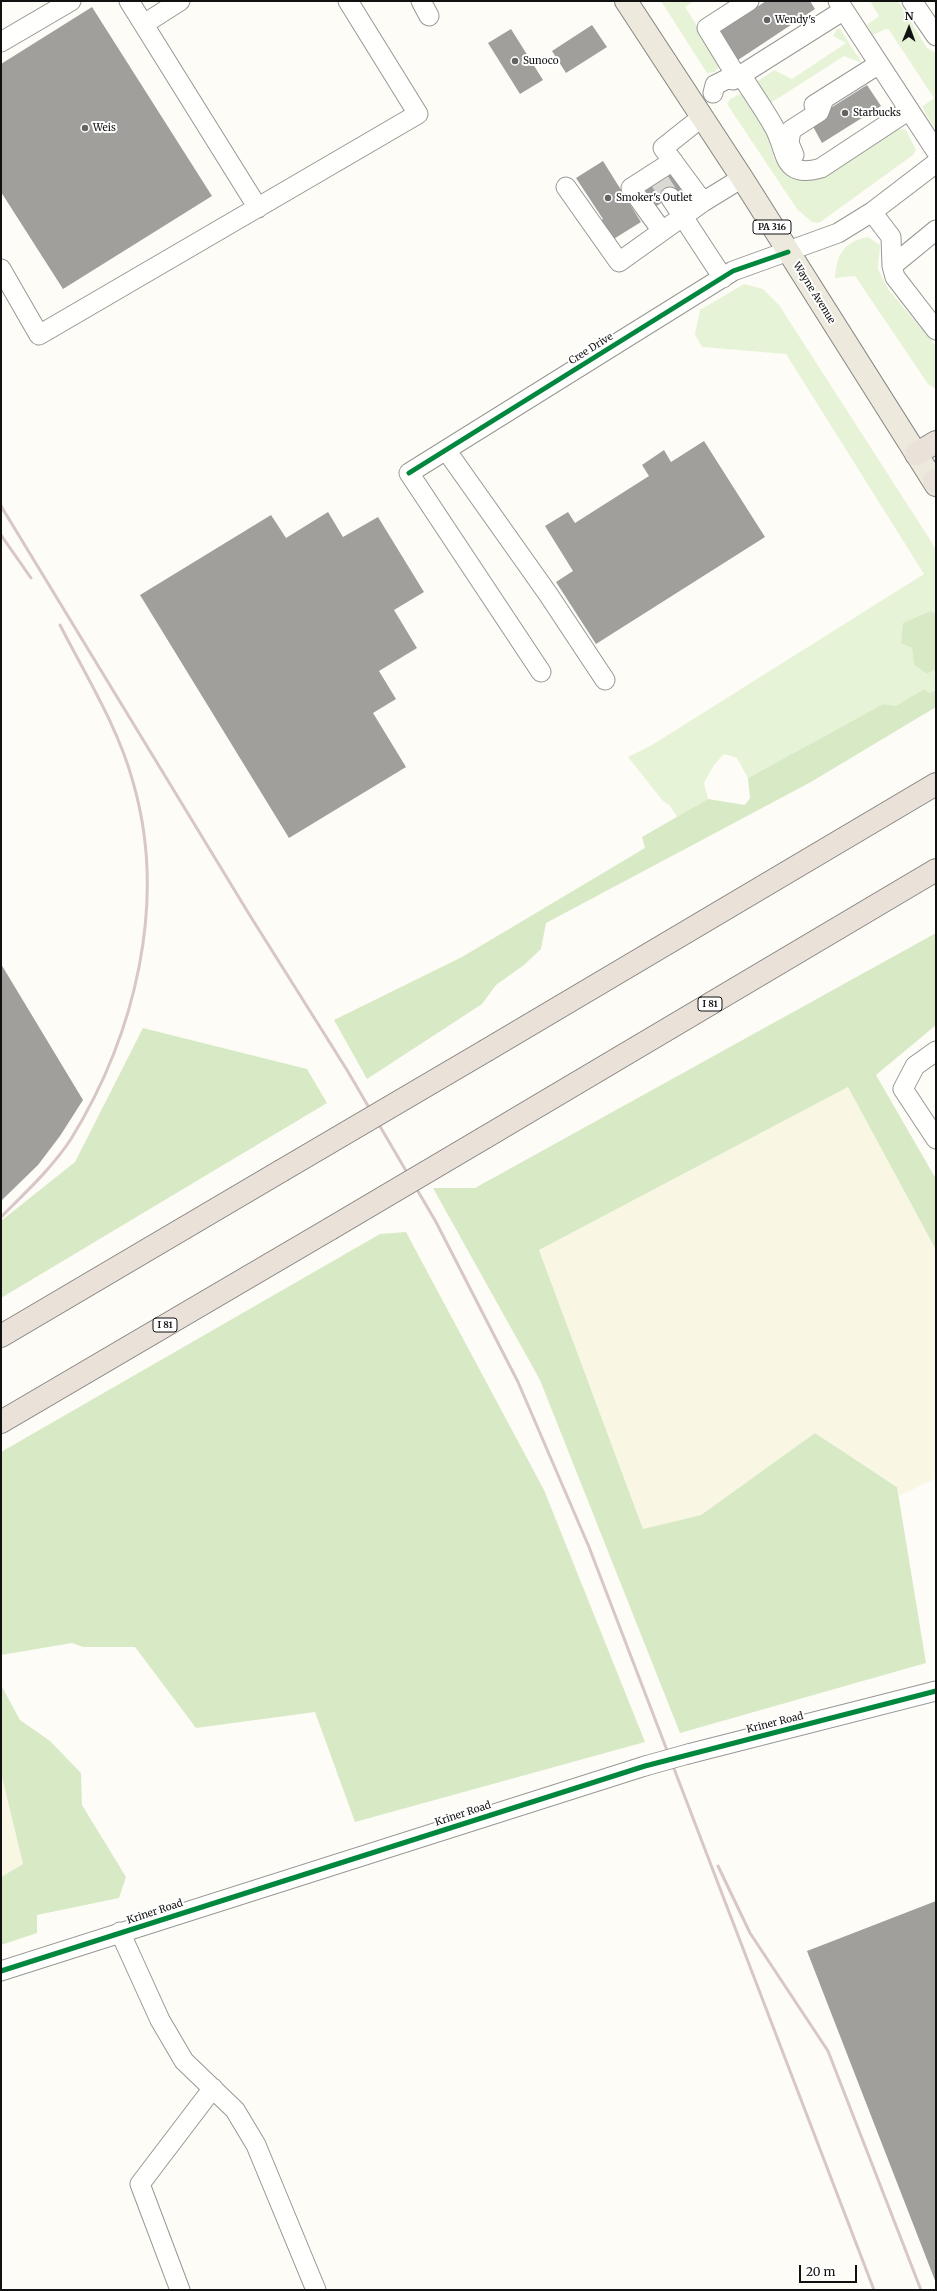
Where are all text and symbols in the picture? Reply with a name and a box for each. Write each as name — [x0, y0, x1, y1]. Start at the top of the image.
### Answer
north arrow — [889, 8, 929, 48]
text: N — [905, 9, 914, 23]
place label: Wendy's — [775, 14, 816, 26]
marker: Wendy's — [762, 15, 772, 25]
place label: Sunoco — [523, 55, 559, 67]
marker: Sunoco — [510, 56, 520, 66]
place label: Starbucks — [853, 107, 901, 119]
marker: Starbucks — [840, 108, 850, 118]
place label: Weis — [93, 122, 116, 134]
marker: Weis — [80, 123, 90, 133]
place label: Smoker's Outlet — [616, 192, 692, 204]
marker: Smoker's Outlet — [603, 193, 613, 203]
road number: PA 316 — [753, 220, 791, 234]
street label: Wayne Avenue — [790, 260, 838, 326]
street label: Cree Drive — [567, 331, 615, 367]
road number: I 81 — [698, 997, 722, 1011]
road number: I 81 — [153, 1318, 177, 1332]
street label: Kriner Road — [745, 1710, 805, 1736]
street label: Kriner Road — [434, 1799, 492, 1829]
street label: Kriner Road — [126, 1897, 184, 1927]
scale bar — [801, 2257, 859, 2283]
text: 20 m — [806, 2264, 835, 2279]

